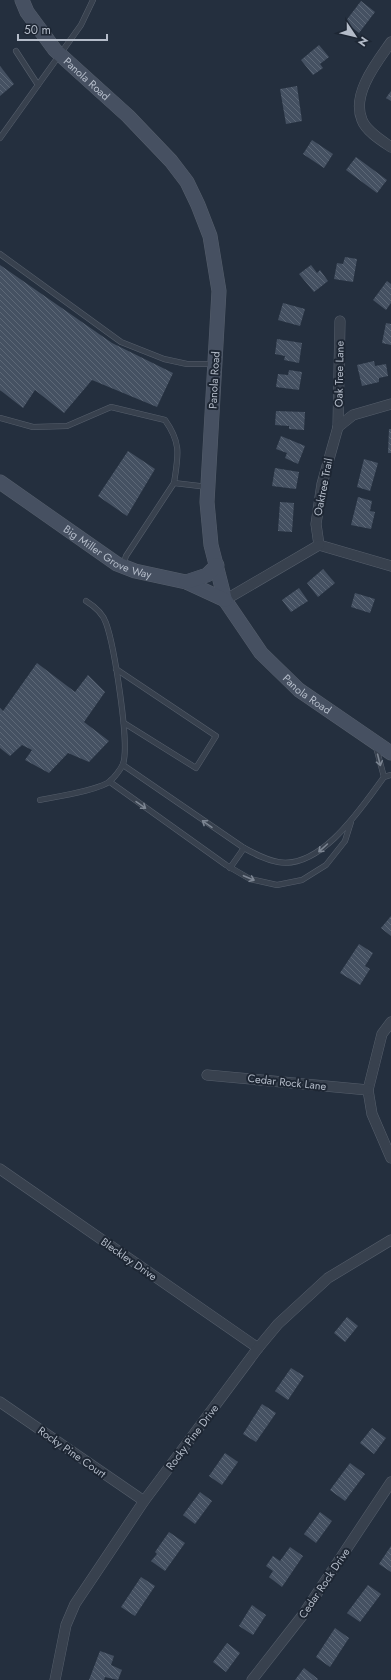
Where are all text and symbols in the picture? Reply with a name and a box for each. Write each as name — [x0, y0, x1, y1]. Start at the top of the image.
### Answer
scale bar — [18, 16, 107, 42]
north arrow — [335, 16, 375, 56]
text: 50 m — [24, 21, 51, 39]
text: N — [354, 34, 372, 50]
street label: Panola Road — [60, 53, 114, 104]
street label: Oak Tree Lane — [330, 340, 348, 407]
street label: Panola Road — [205, 351, 223, 409]
street label: Oaktree Trail — [310, 457, 336, 517]
street label: Big Miller Grove Way — [60, 521, 153, 582]
street label: Panola Road — [279, 670, 335, 718]
one-way arrow — [376, 753, 384, 766]
one-way arrow — [136, 801, 147, 809]
one-way arrow — [201, 819, 212, 828]
one-way arrow — [317, 844, 328, 853]
one-way arrow — [242, 874, 254, 882]
street label: Cedar Rock Lane — [247, 1070, 327, 1094]
street label: Bleckley Drive — [98, 1234, 161, 1284]
street label: Rocky Pine Drive — [162, 1401, 222, 1473]
street label: Rocky Pine Court — [35, 1423, 110, 1482]
street label: Cedar Rock Drive — [294, 1544, 354, 1621]

